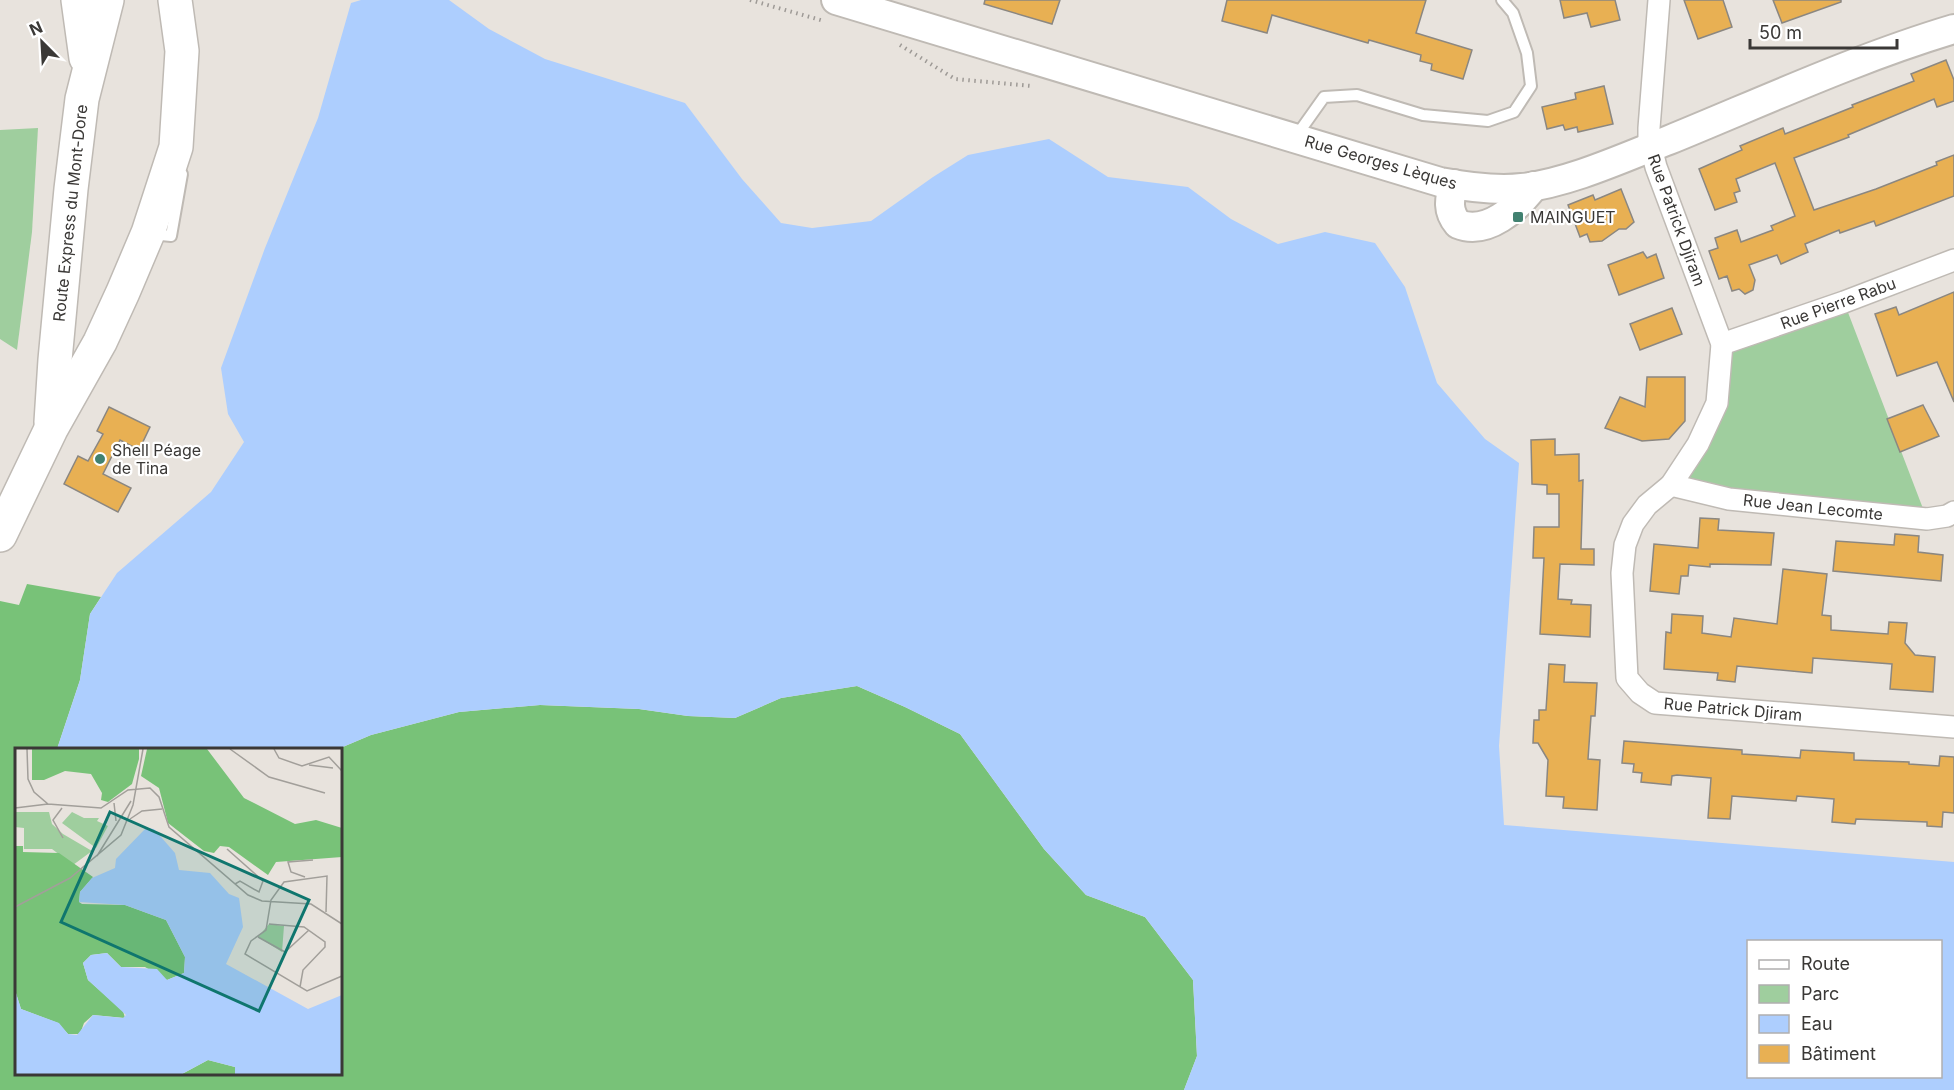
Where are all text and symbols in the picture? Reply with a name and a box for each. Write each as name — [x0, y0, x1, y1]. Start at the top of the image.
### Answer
north arrow — [12, 12, 72, 72]
scale bar — [1750, 12, 1897, 50]
text: N — [26, 17, 46, 40]
text: 50 m — [1759, 22, 1802, 43]
street label: Route Express du Mont-Dore — [49, 103, 91, 323]
street label: Rue Georges Lèques — [1302, 131, 1460, 193]
street label: Rue Patrick Djiram — [1644, 151, 1710, 289]
place label: MAINGUET — [1530, 207, 1616, 227]
marker: MAINGUET — [1511, 210, 1525, 224]
street label: Rue Pierre Rabu — [1778, 273, 1898, 333]
place label: Shell Péage de Tina — [112, 440, 201, 478]
marker: Shell Péage de Tina — [93, 452, 107, 466]
street label: Rue Jean Lecomte — [1742, 490, 1884, 524]
street label: Rue Patrick Djiram — [1663, 693, 1803, 725]
inset map — [15, 748, 342, 1075]
legend — [1747, 940, 1942, 1078]
text: Route — [1801, 953, 1850, 974]
text: Parc — [1801, 983, 1839, 1004]
text: Eau — [1801, 1013, 1833, 1034]
text: Bâtiment — [1801, 1043, 1876, 1064]

